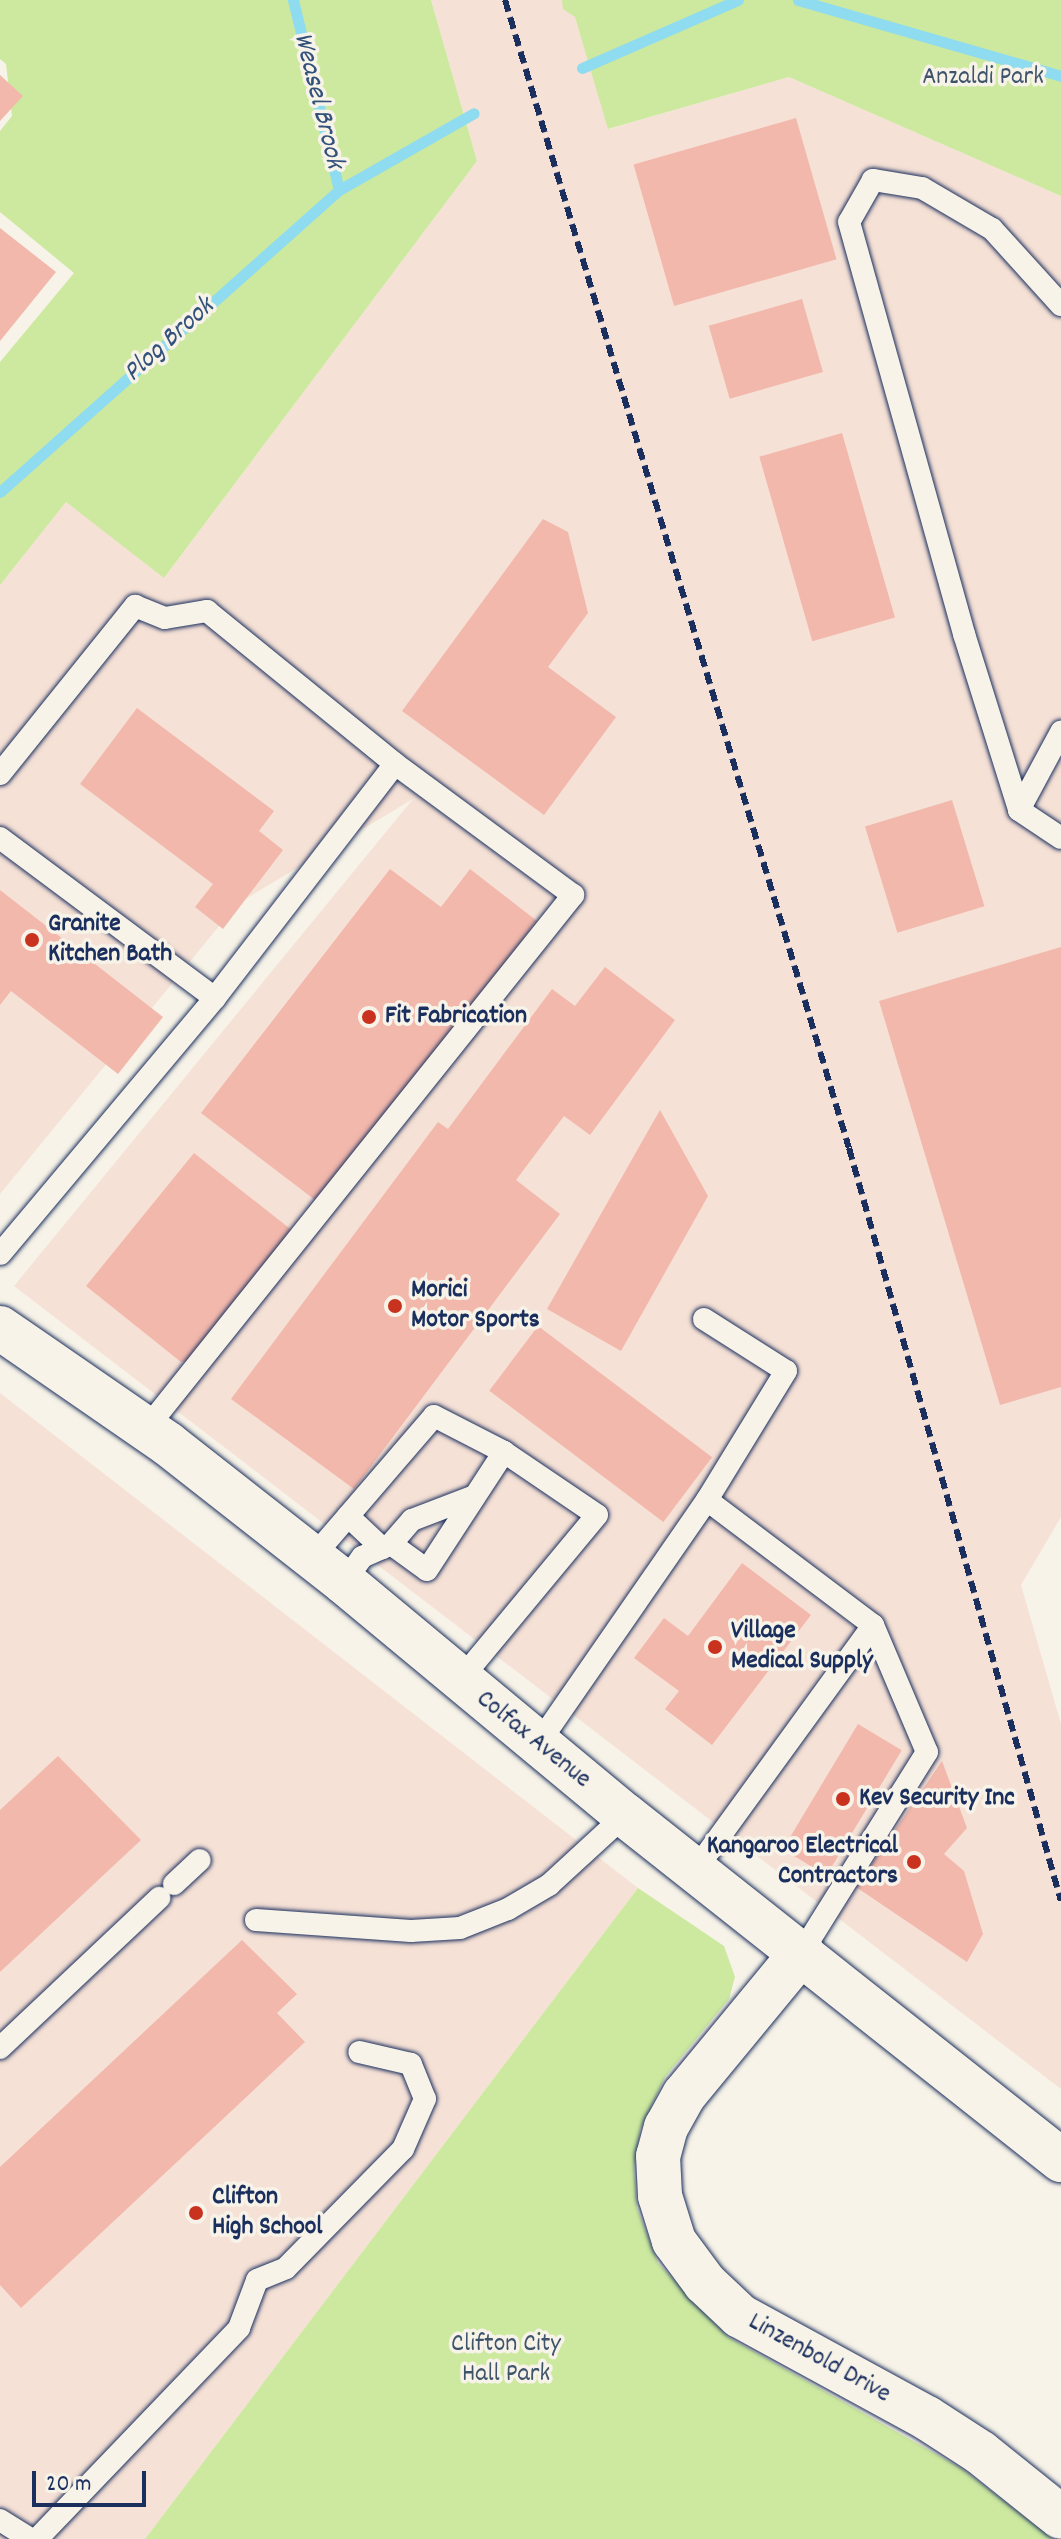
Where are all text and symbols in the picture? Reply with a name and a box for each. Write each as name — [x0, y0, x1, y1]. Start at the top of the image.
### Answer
water label: Weasel Brook — [284, 30, 350, 172]
park label: Anzaldi Park — [922, 62, 1044, 94]
water label: Plog Brook — [118, 292, 222, 390]
place label: Granite Kitchen Bath — [48, 909, 172, 970]
marker: Granite Kitchen Bath — [23, 931, 41, 949]
place label: Fit Fabrication — [385, 1001, 527, 1033]
marker: Fit Fabrication — [360, 1008, 378, 1026]
place label: Morici Motor Sports — [411, 1275, 540, 1336]
marker: Morici Motor Sports — [386, 1297, 404, 1315]
place label: Village Medical Supply — [731, 1616, 873, 1678]
marker: Village Medical Supply — [706, 1638, 724, 1656]
street label: Colfax Avenue — [469, 1684, 597, 1796]
place label: Kev Security Inc — [859, 1783, 1015, 1815]
marker: Kev Security Inc — [834, 1790, 852, 1808]
place label: Kangaroo Electrical Contractors — [707, 1831, 898, 1892]
marker: Kangaroo Electrical Contractors — [905, 1853, 923, 1871]
place label: Clifton High School — [212, 2182, 322, 2244]
marker: Clifton High School — [187, 2204, 205, 2222]
street label: Linzenbold Drive — [742, 2307, 896, 2411]
park label: Clifton City Hall Park — [451, 2329, 561, 2390]
scale bar — [36, 2455, 150, 2505]
text: 20 m — [46, 2468, 92, 2502]

